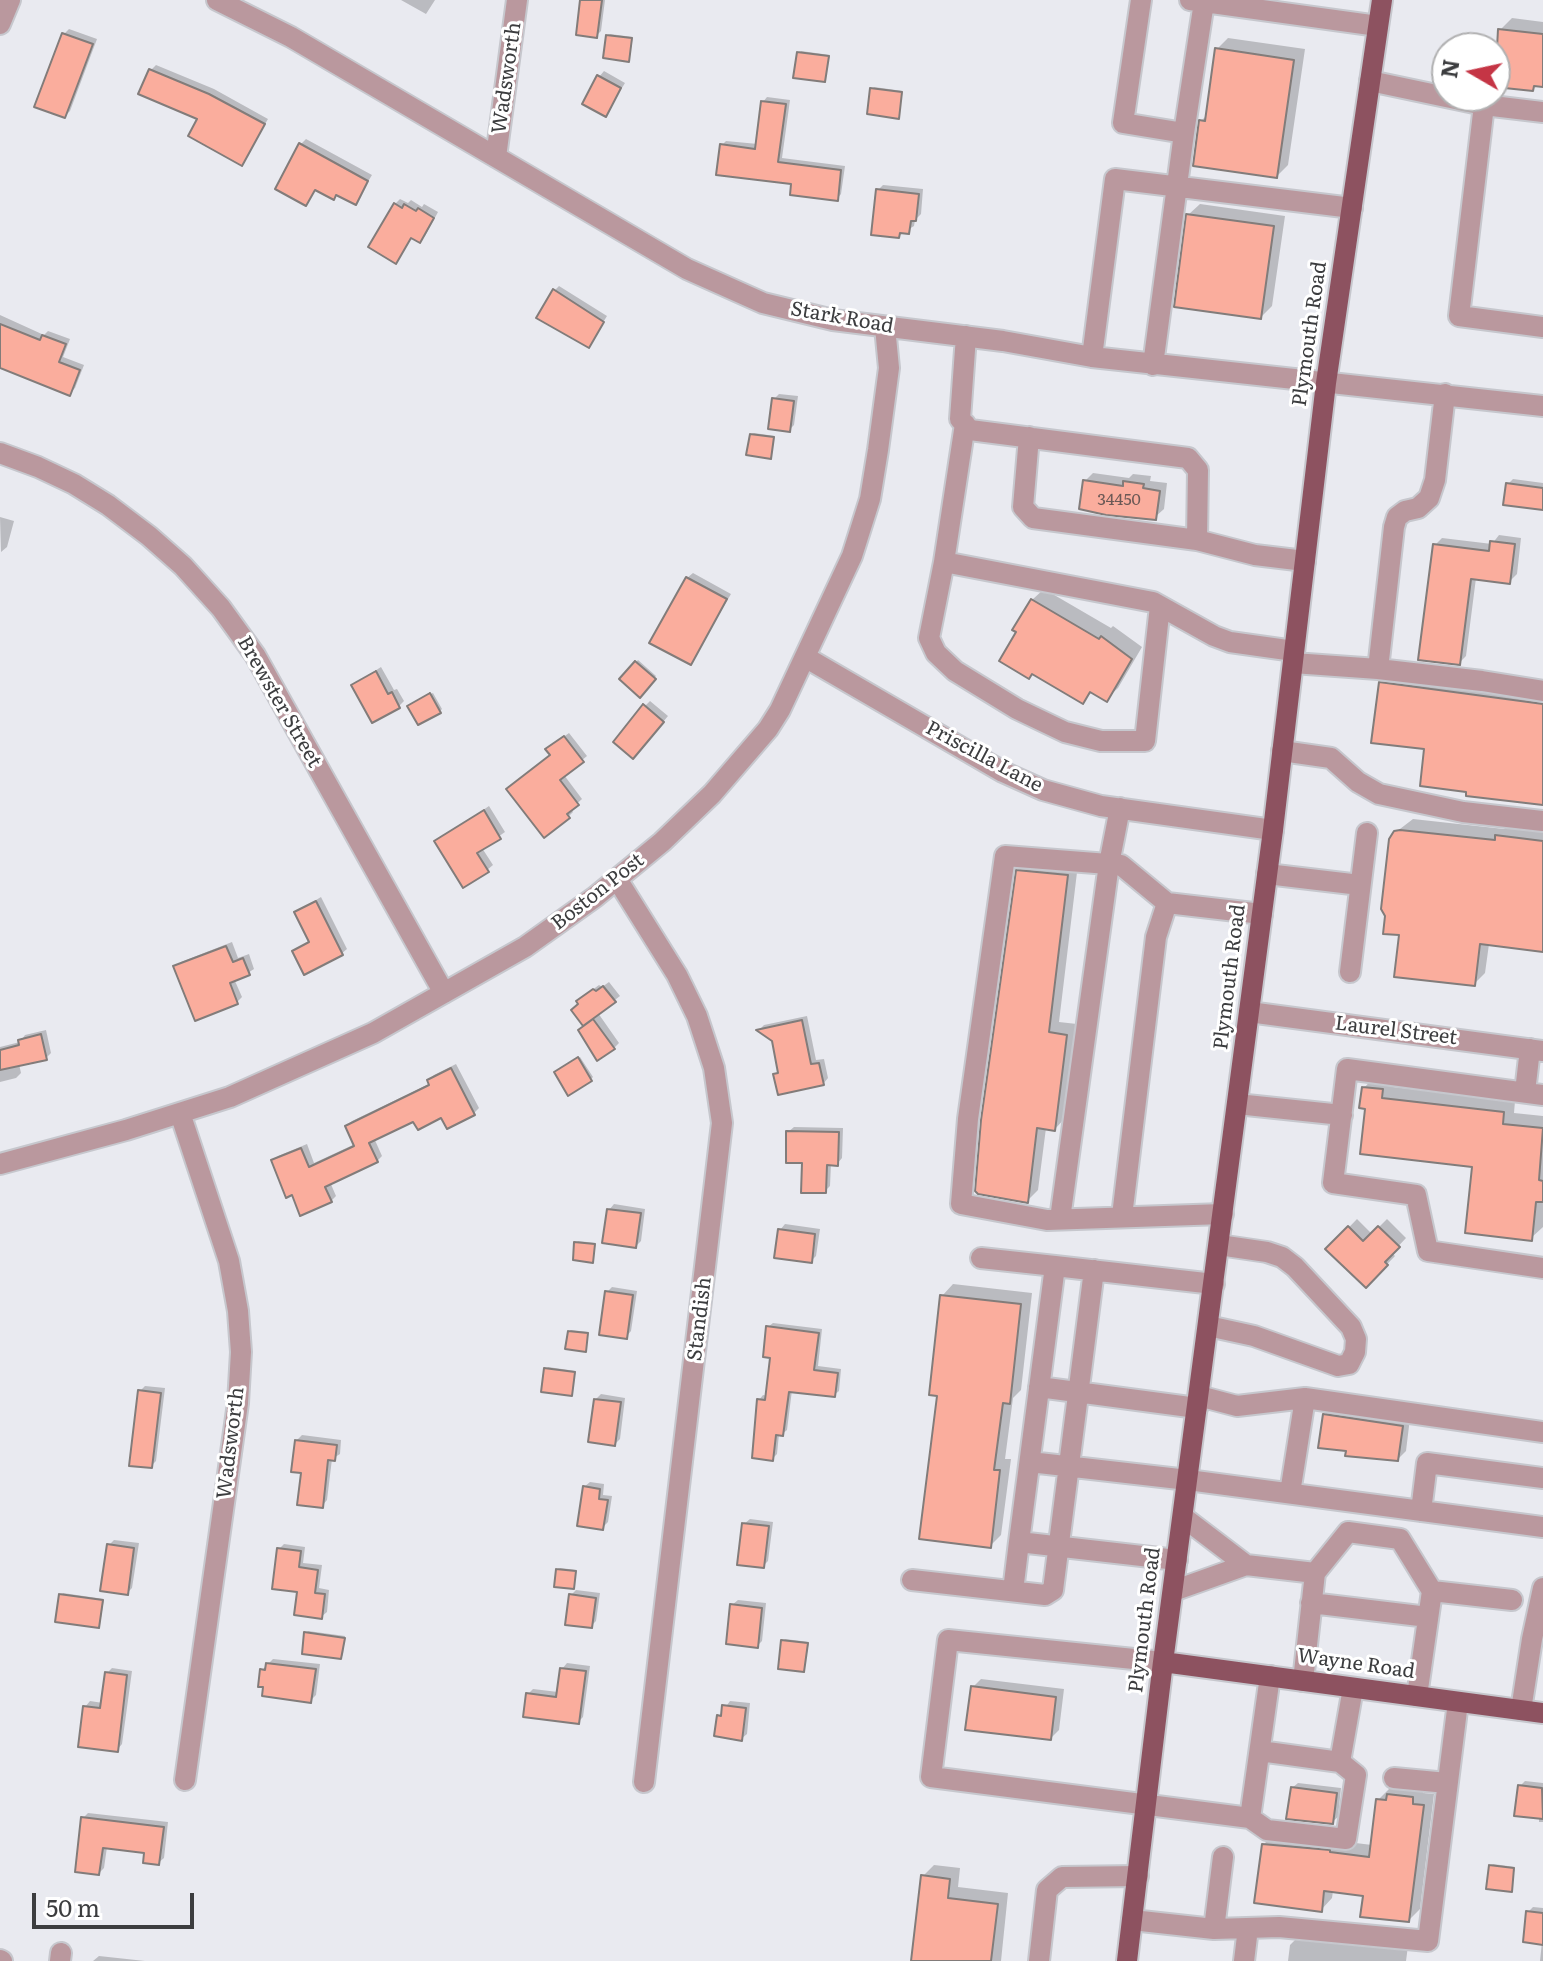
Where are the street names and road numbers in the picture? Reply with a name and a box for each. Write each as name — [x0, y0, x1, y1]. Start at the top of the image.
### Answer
street label: Wadsworth — [487, 21, 527, 135]
street label: Plymouth Road — [1288, 260, 1332, 408]
street label: Stark Road — [789, 297, 895, 339]
street label: Brewster Street — [232, 632, 326, 772]
street label: Priscilla Lane — [921, 716, 1047, 798]
street label: Boston Post — [547, 849, 649, 935]
street label: Plymouth Road — [1209, 903, 1251, 1051]
street label: Laurel Street — [1334, 1012, 1458, 1050]
street label: Standish — [683, 1276, 717, 1362]
street label: Wadsworth — [212, 1386, 250, 1500]
street label: Plymouth Road — [1124, 1546, 1166, 1694]
street label: Wayne Road — [1296, 1644, 1416, 1684]

